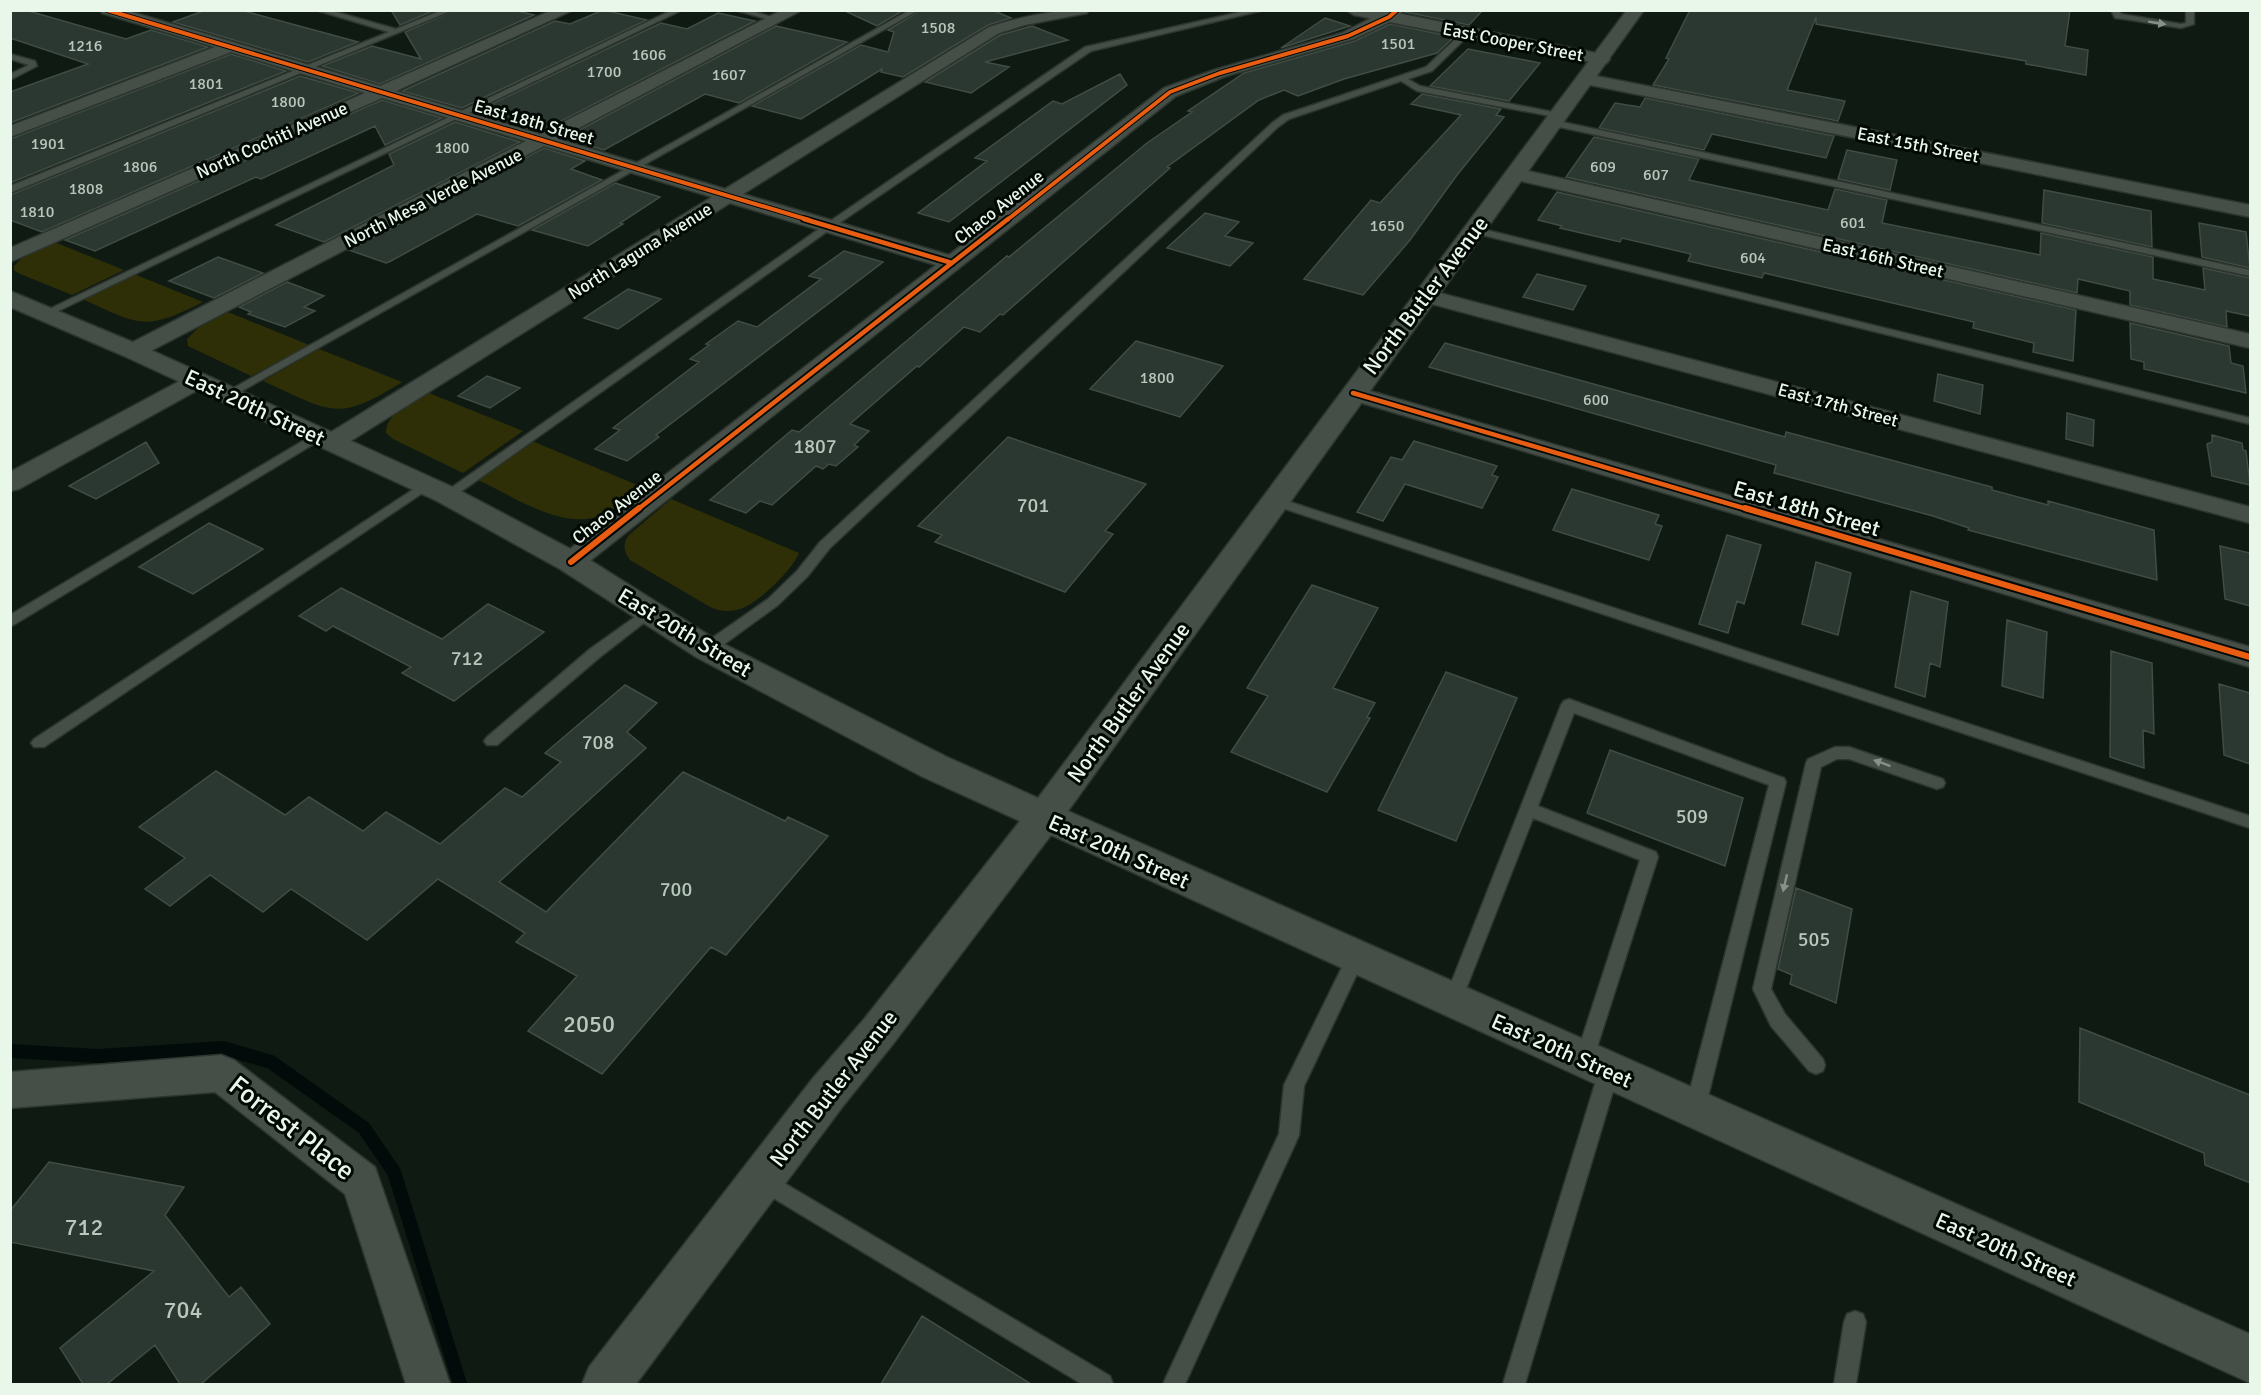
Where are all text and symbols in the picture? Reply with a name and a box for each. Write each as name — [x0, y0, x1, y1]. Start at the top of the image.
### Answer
house number: 1508 — [921, 18, 955, 38]
street label: East Cooper Street — [1441, 18, 1585, 66]
one-way arrow — [2148, 19, 2167, 28]
house number: 1501 — [1381, 34, 1415, 54]
house number: 1216 — [68, 36, 102, 56]
house number: 1606 — [632, 45, 666, 65]
house number: 1700 — [587, 62, 621, 82]
house number: 1607 — [712, 65, 746, 85]
house number: 1801 — [189, 74, 223, 94]
house number: 1800 — [271, 92, 305, 112]
street label: East 18th Street — [472, 94, 596, 150]
street label: North Cochiti Avenue — [193, 97, 351, 183]
street label: East 15th Street — [1855, 122, 1981, 168]
house number: 1901 — [31, 134, 65, 154]
house number: 1800 — [435, 138, 469, 158]
street label: North Mesa Verde Avenue — [340, 144, 526, 252]
house number: 1806 — [123, 157, 157, 177]
house number: 609 — [1590, 157, 1616, 177]
street label: Chaco Avenue — [950, 165, 1048, 249]
house number: 607 — [1643, 165, 1669, 185]
house number: 1808 — [69, 179, 103, 199]
street label: North Laguna Avenue — [564, 198, 716, 304]
house number: 1810 — [20, 202, 54, 222]
street label: North Butler Avenue — [1357, 211, 1494, 380]
house number: 601 — [1840, 213, 1866, 233]
house number: 1650 — [1370, 216, 1404, 236]
street label: East 16th Street — [1820, 233, 1946, 283]
house number: 604 — [1740, 248, 1766, 268]
street label: East 20th Street — [181, 363, 329, 452]
house number: 1800 — [1140, 368, 1174, 388]
street label: East 17th Street — [1775, 378, 1901, 432]
house number: 600 — [1583, 390, 1609, 410]
house number: 1807 — [793, 434, 837, 459]
street label: Chaco Avenue — [568, 465, 666, 549]
street label: East 18th Street — [1730, 475, 1884, 542]
house number: 701 — [1017, 493, 1049, 518]
street label: East 20th Street — [613, 582, 757, 683]
street label: North Butler Avenue — [1061, 617, 1196, 788]
house number: 712 — [451, 646, 483, 671]
house number: 708 — [582, 730, 614, 755]
one-way arrow — [1872, 757, 1890, 767]
house number: 509 — [1676, 804, 1708, 829]
street label: East 20th Street — [1044, 808, 1194, 895]
one-way arrow — [1780, 874, 1790, 892]
house number: 700 — [660, 877, 692, 902]
house number: 505 — [1798, 927, 1830, 952]
street label: North Butler Avenue — [764, 1005, 903, 1172]
street label: East 20th Street — [1487, 1007, 1637, 1094]
house number: 2050 — [563, 1009, 615, 1039]
street label: Forrest Place — [222, 1069, 361, 1188]
street label: East 20th Street — [1931, 1206, 2081, 1293]
house number: 712 — [65, 1212, 103, 1242]
house number: 704 — [164, 1295, 202, 1325]

